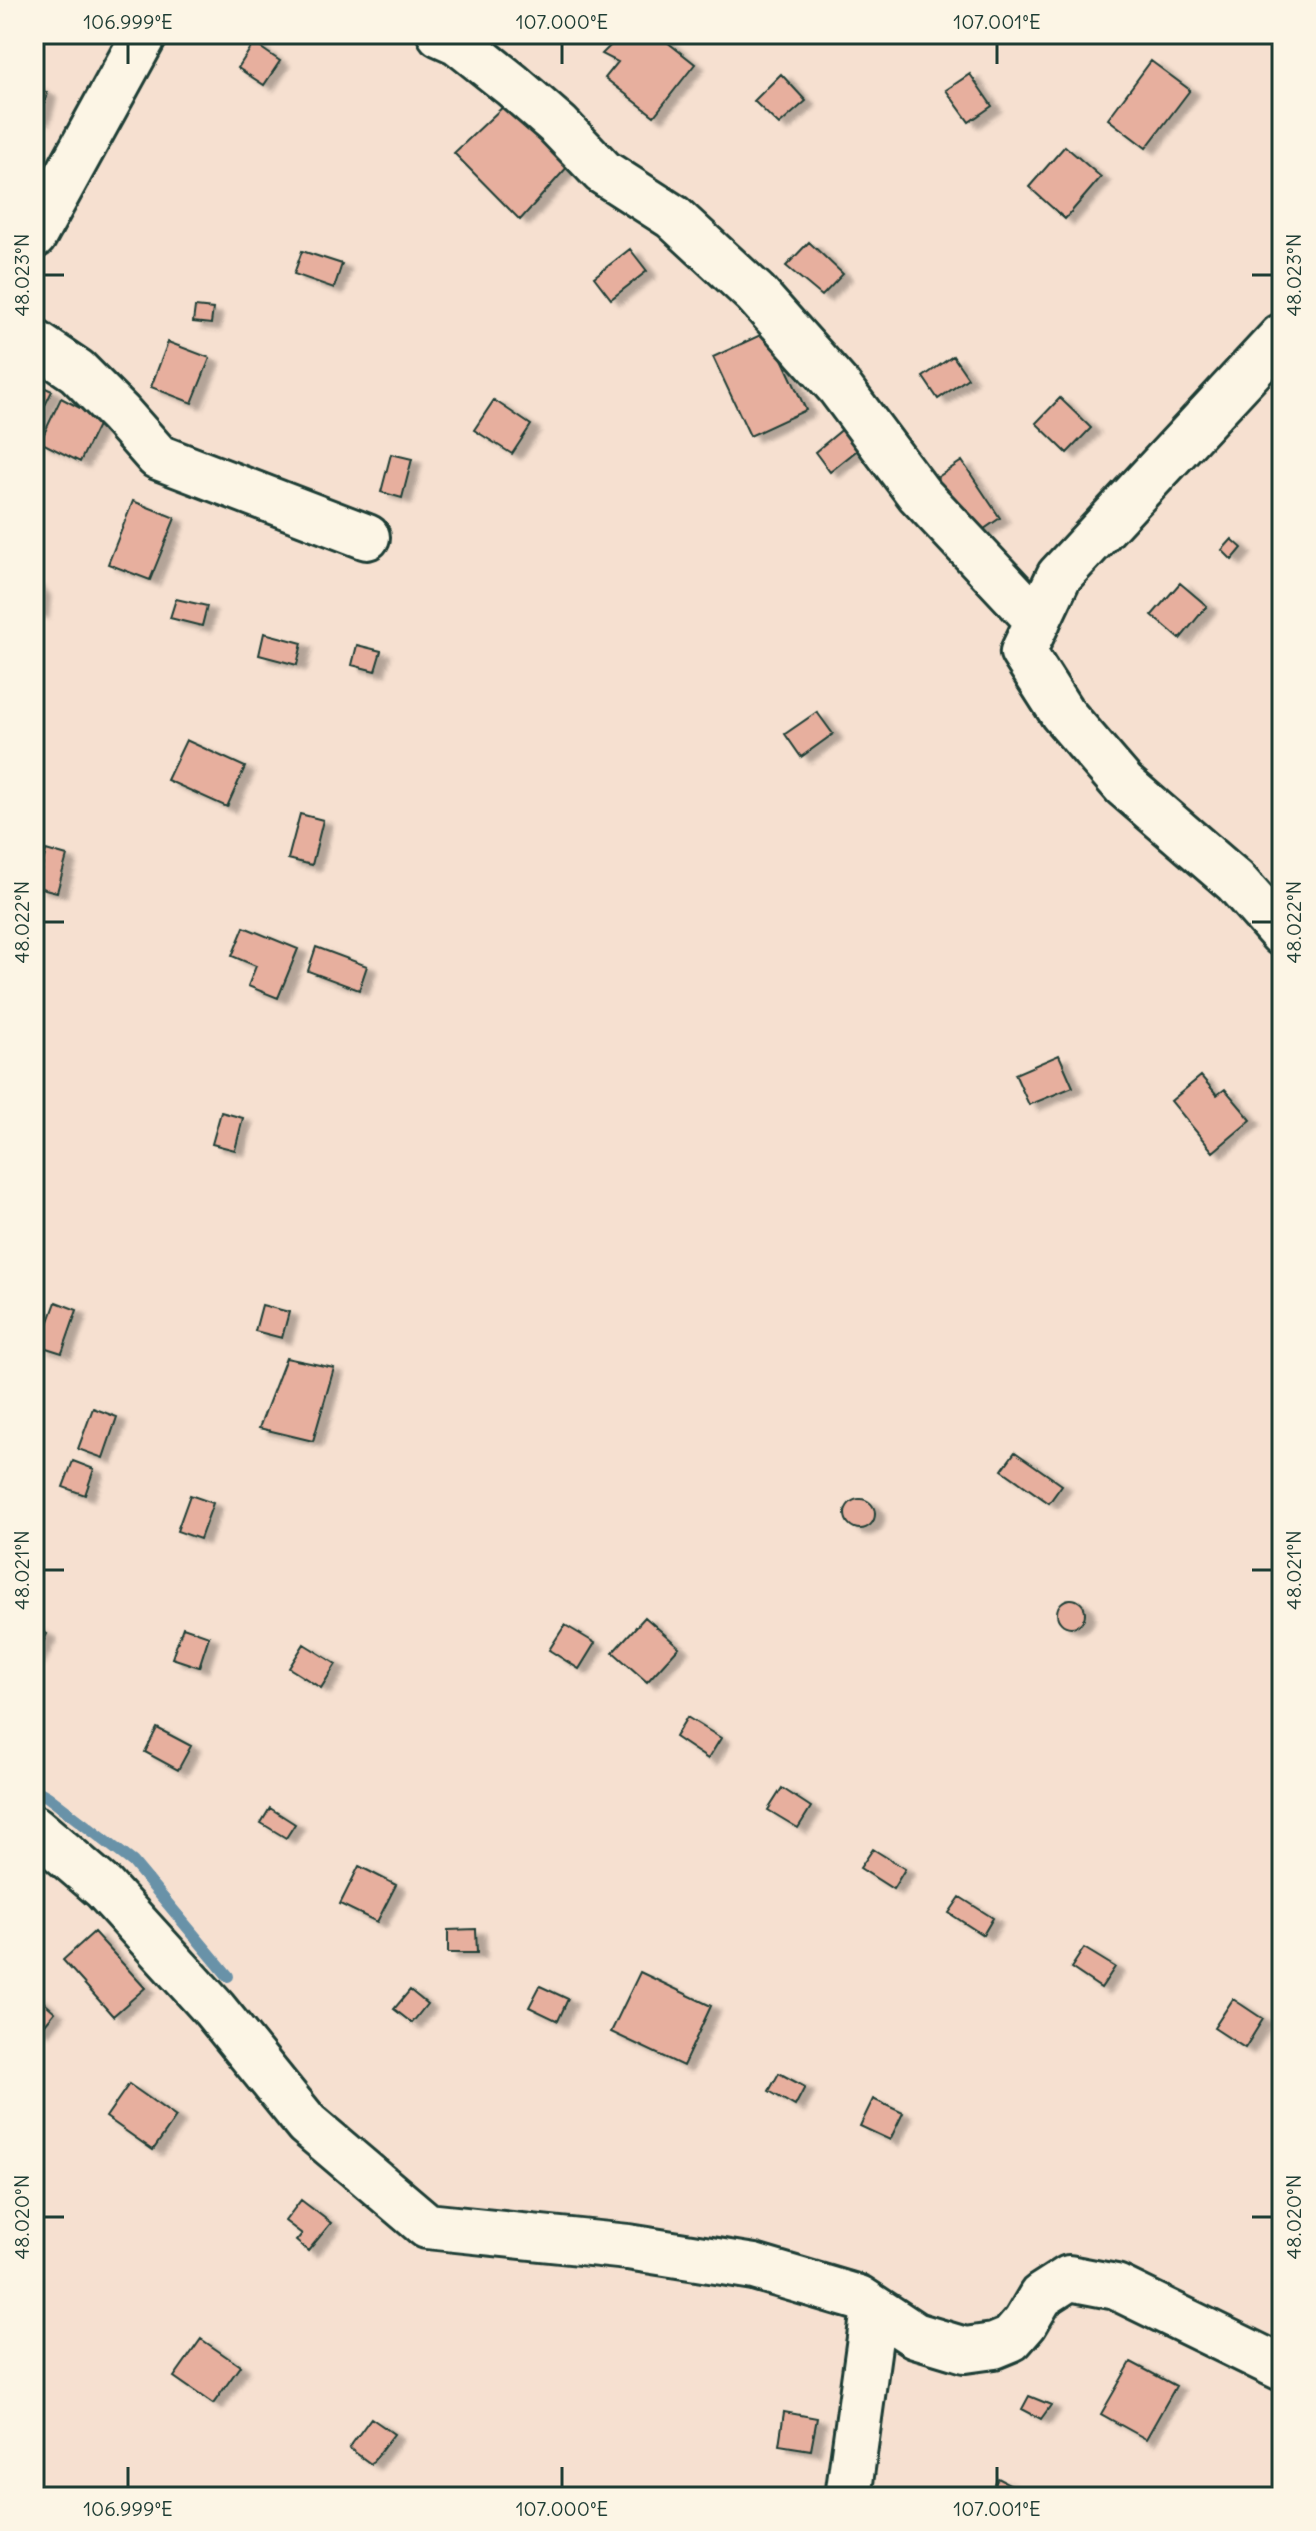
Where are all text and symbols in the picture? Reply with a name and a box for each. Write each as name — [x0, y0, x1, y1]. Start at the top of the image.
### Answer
text: 106.999°E — [83, 9, 173, 34]
text: 107.000°E — [516, 9, 608, 34]
text: 107.001°E — [953, 9, 1041, 34]
text: 48.023°N — [9, 233, 34, 317]
text: 48.023°N — [1281, 233, 1306, 317]
text: 48.022°N — [9, 881, 34, 963]
text: 48.022°N — [1281, 881, 1306, 963]
text: 48.021°N — [9, 1530, 34, 1610]
text: 48.021°N — [1281, 1530, 1306, 1610]
text: 48.020°N — [9, 2175, 34, 2260]
text: 48.020°N — [1281, 2175, 1306, 2260]
text: 106.999°E — [83, 2496, 173, 2521]
text: 107.000°E — [516, 2496, 608, 2521]
text: 107.001°E — [953, 2496, 1041, 2521]

